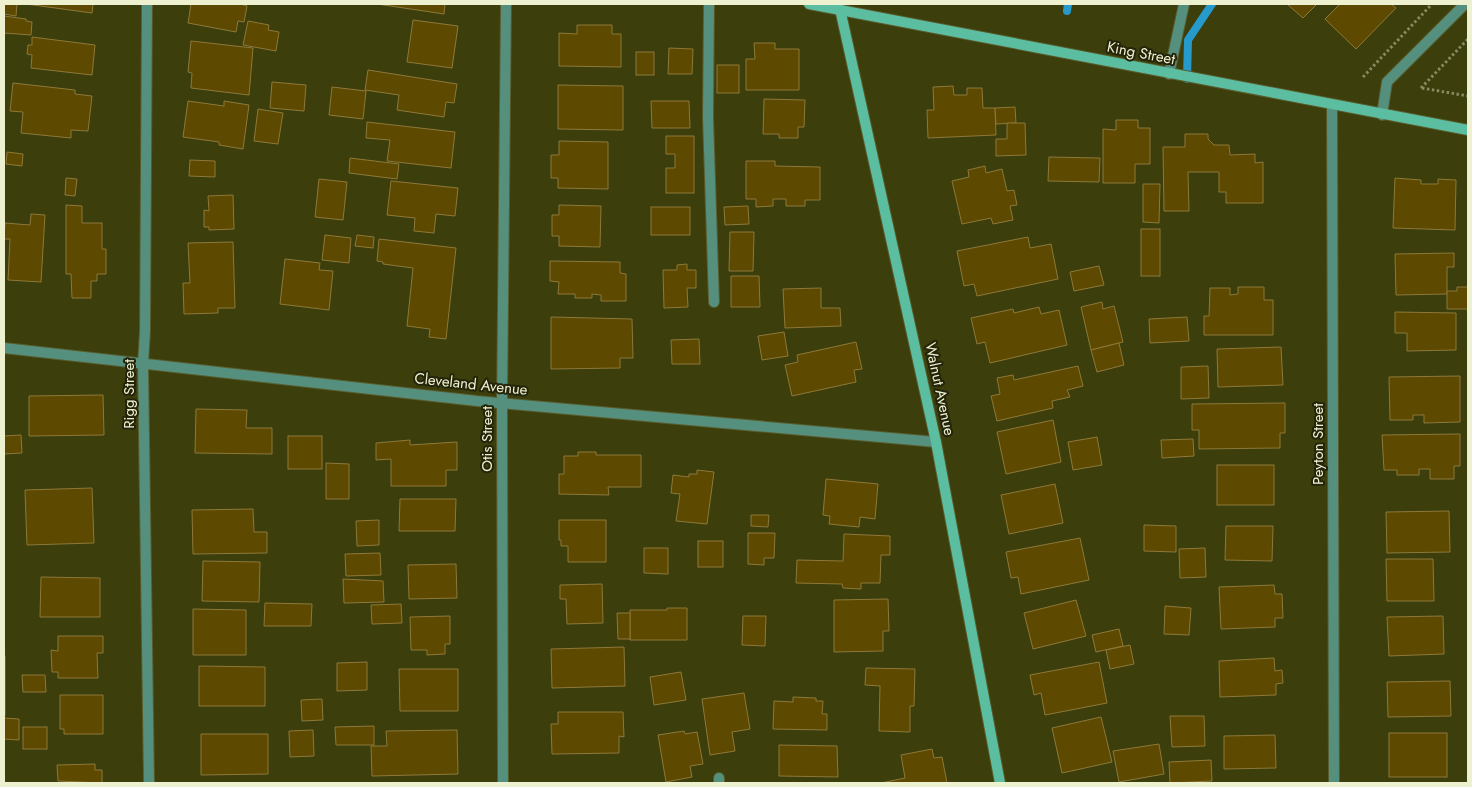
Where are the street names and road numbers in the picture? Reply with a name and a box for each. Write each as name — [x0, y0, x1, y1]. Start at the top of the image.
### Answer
street label: King Street — [1105, 36, 1177, 70]
street label: Walnut Avenue — [919, 340, 961, 438]
street label: Rigg Street — [118, 359, 140, 429]
street label: Cleveland Avenue — [413, 367, 529, 401]
street label: Peyton Street — [1307, 403, 1329, 485]
street label: Otis Street — [476, 406, 498, 472]

